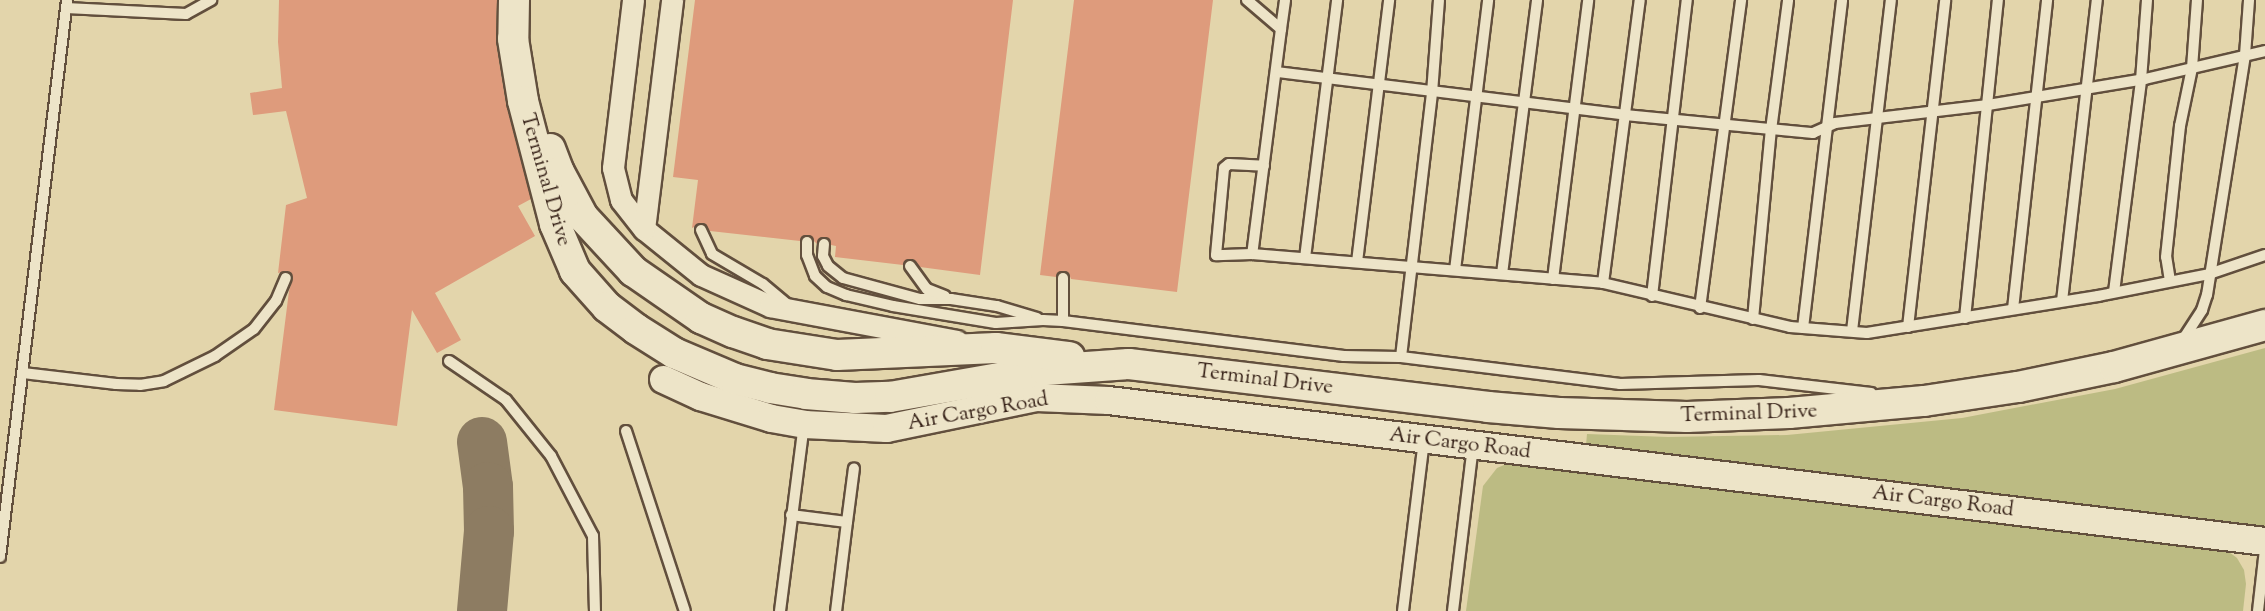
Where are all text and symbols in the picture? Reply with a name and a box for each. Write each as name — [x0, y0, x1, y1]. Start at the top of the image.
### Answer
street label: Terminal Drive — [514, 111, 576, 249]
street label: Terminal Drive — [1196, 359, 1334, 401]
street label: Air Cargo Road — [906, 387, 1050, 437]
street label: Terminal Drive — [1680, 399, 1818, 429]
street label: Air Cargo Road — [1388, 423, 1532, 465]
street label: Air Cargo Road — [1871, 481, 2015, 523]

